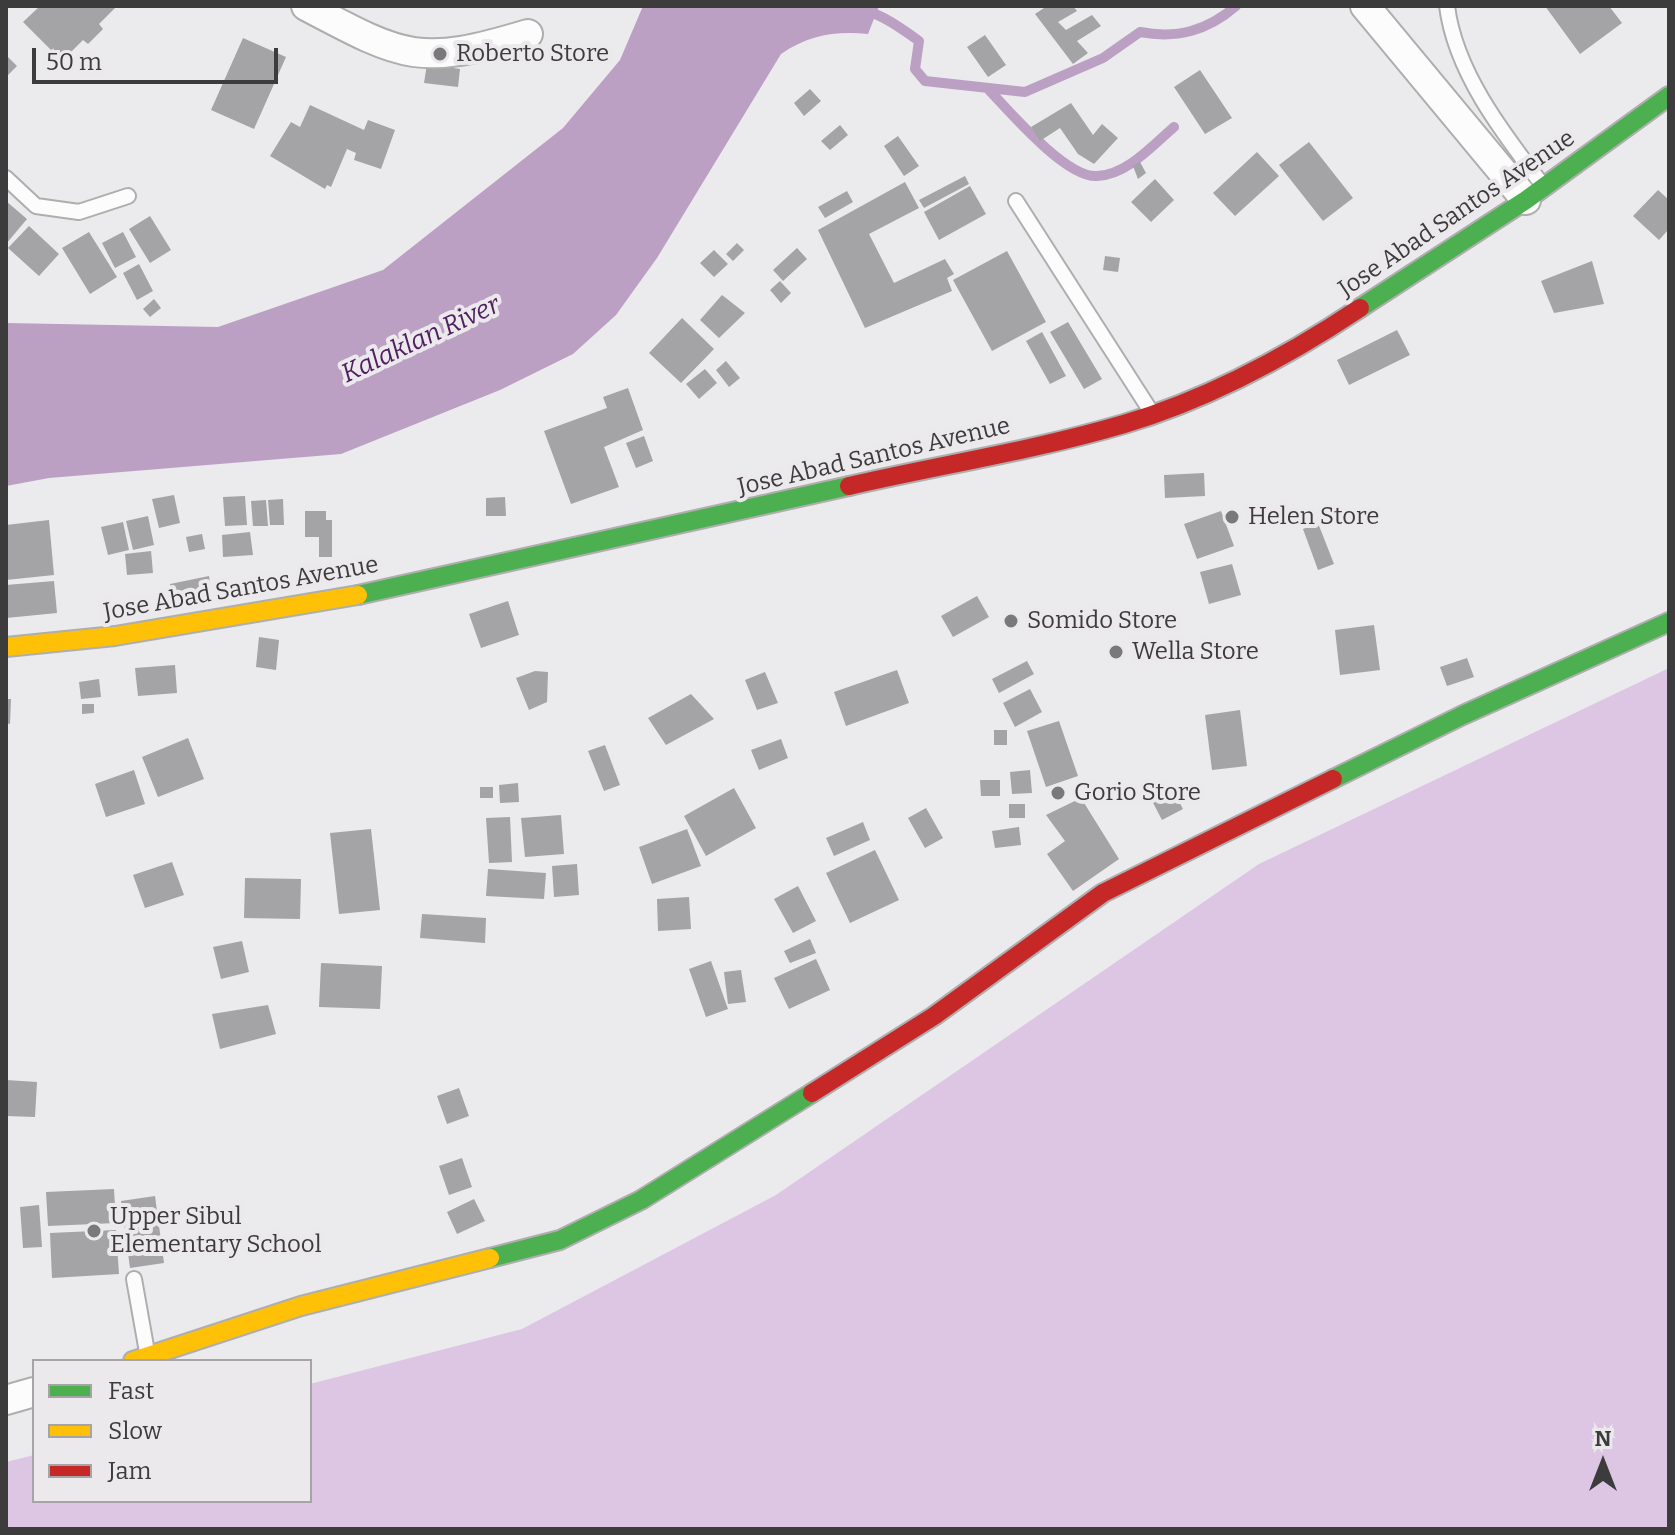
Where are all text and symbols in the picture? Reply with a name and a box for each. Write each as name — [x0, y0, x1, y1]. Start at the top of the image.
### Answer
scale bar — [36, 32, 282, 82]
place label: Roberto Store — [456, 40, 609, 68]
marker: Roberto Store — [431, 45, 449, 63]
text: 50 m — [46, 48, 102, 76]
street label: Jose Abad Santos Avenue — [1333, 124, 1581, 304]
water label: Kalaklan River — [337, 290, 505, 390]
street label: Jose Abad Santos Avenue — [735, 412, 1013, 502]
place label: Helen Store — [1248, 503, 1379, 531]
marker: Helen Store — [1223, 508, 1241, 526]
street label: Jose Abad Santos Avenue — [101, 551, 381, 627]
place label: Somido Store — [1027, 607, 1177, 635]
marker: Somido Store — [1002, 612, 1020, 630]
place label: Wella Store — [1132, 638, 1259, 666]
marker: Wella Store — [1107, 643, 1125, 661]
place label: Gorio Store — [1074, 779, 1201, 807]
marker: Gorio Store — [1049, 784, 1067, 802]
place label: Upper Sibul Elementary School — [110, 1203, 322, 1259]
marker: Upper Sibul Elementary School — [85, 1222, 103, 1240]
legend — [32, 1359, 312, 1503]
text: Fast — [108, 1377, 154, 1405]
text: Slow — [108, 1417, 162, 1445]
north arrow — [1563, 1423, 1643, 1503]
text: N — [1595, 1425, 1611, 1452]
text: Jam — [108, 1457, 151, 1485]

